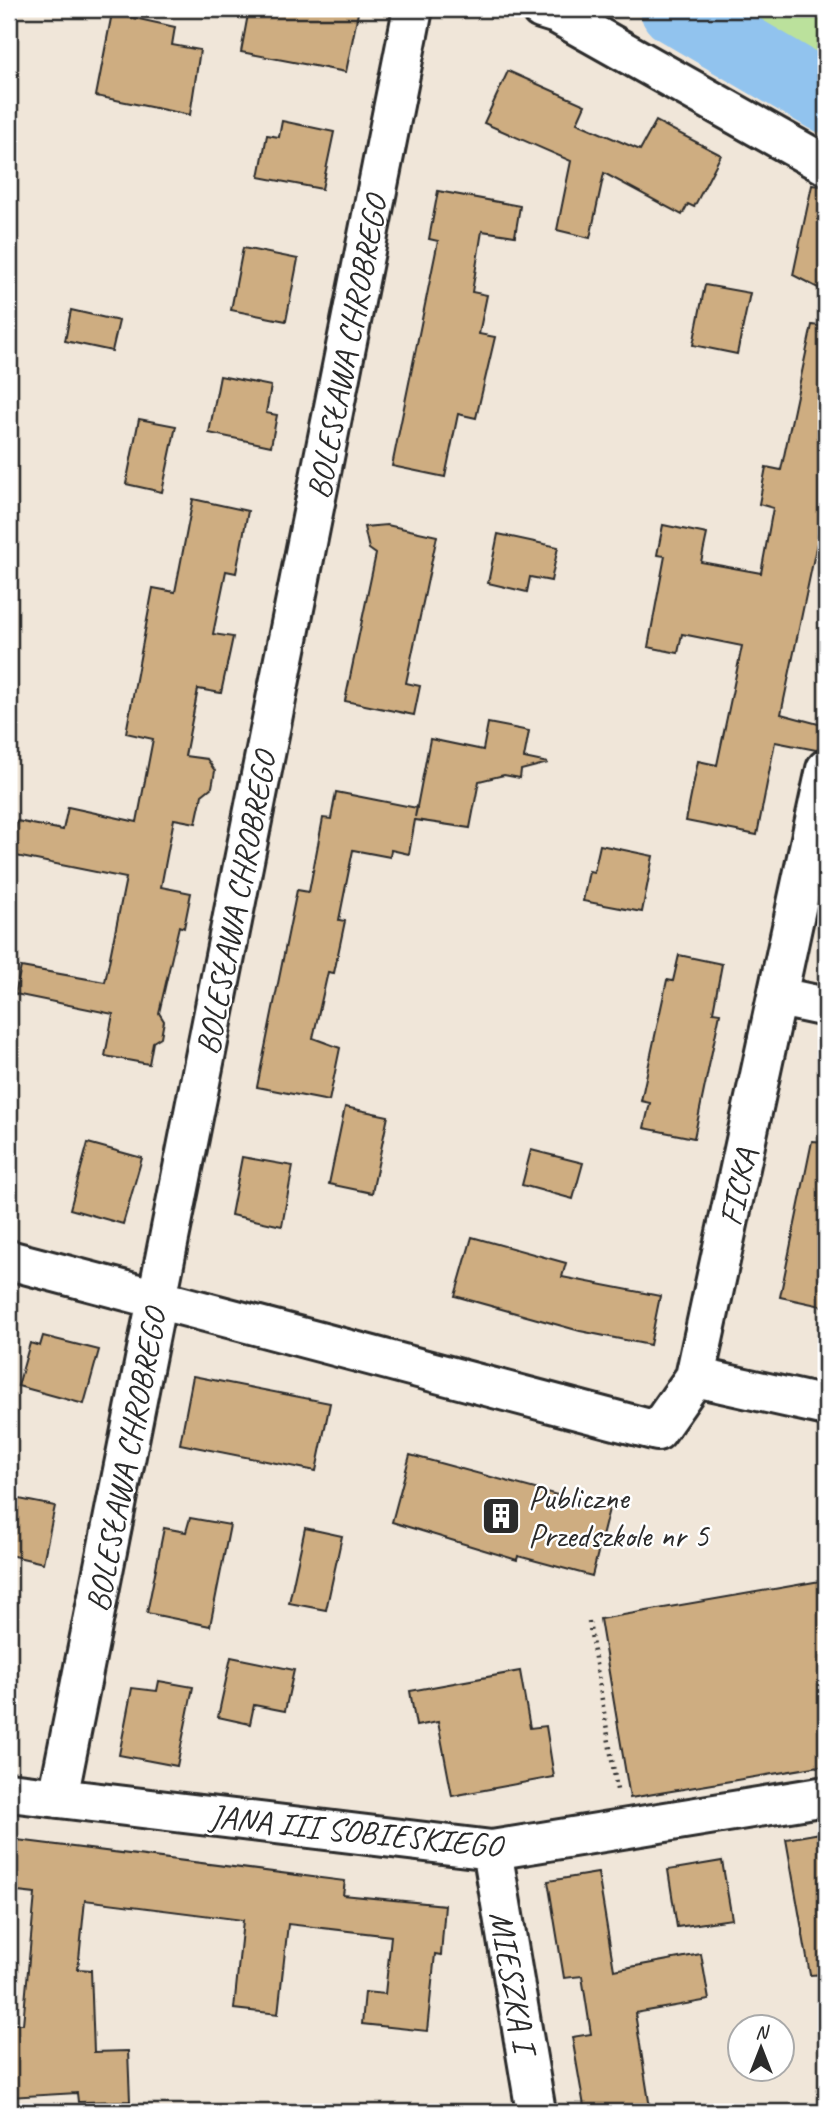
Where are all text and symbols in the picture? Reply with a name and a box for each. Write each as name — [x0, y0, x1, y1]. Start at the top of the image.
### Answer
street label: BOLESŁAWA CHROBREGO — [297, 189, 398, 502]
street label: BOLESŁAWA CHROBREGO — [186, 745, 287, 1058]
street label: FICKA — [709, 1143, 767, 1230]
street label: BOLESŁAWA CHROBREGO — [76, 1302, 177, 1615]
place label: Publiczne Przedszkole nr 5 — [528, 1477, 711, 1557]
building icon: Publiczne Przedszkole nr 5 — [480, 1495, 522, 1537]
street label: JANA III SOBIESKIEGO — [206, 1795, 507, 1868]
street label: MIESZKA I — [480, 1908, 547, 2061]
north arrow — [726, 2012, 796, 2082]
text: N — [755, 2020, 770, 2044]

